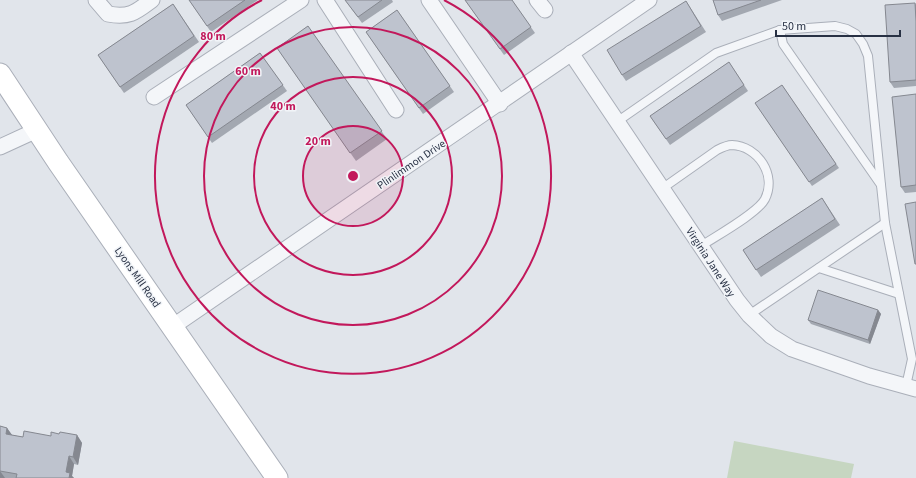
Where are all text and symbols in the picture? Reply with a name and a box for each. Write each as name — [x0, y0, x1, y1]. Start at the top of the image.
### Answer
scale bar — [776, 12, 900, 38]
text: 50 m — [782, 18, 806, 35]
text: 80 m — [200, 28, 226, 45]
text: 60 m — [235, 63, 261, 80]
text: 40 m — [270, 98, 296, 115]
text: 20 m — [305, 133, 331, 150]
street label: Plinlimmon Drive — [374, 136, 449, 193]
centre of rings — [346, 169, 360, 183]
street label: Virginia Jane Way — [682, 224, 739, 300]
street label: Lyons Mill Road — [111, 244, 164, 311]

